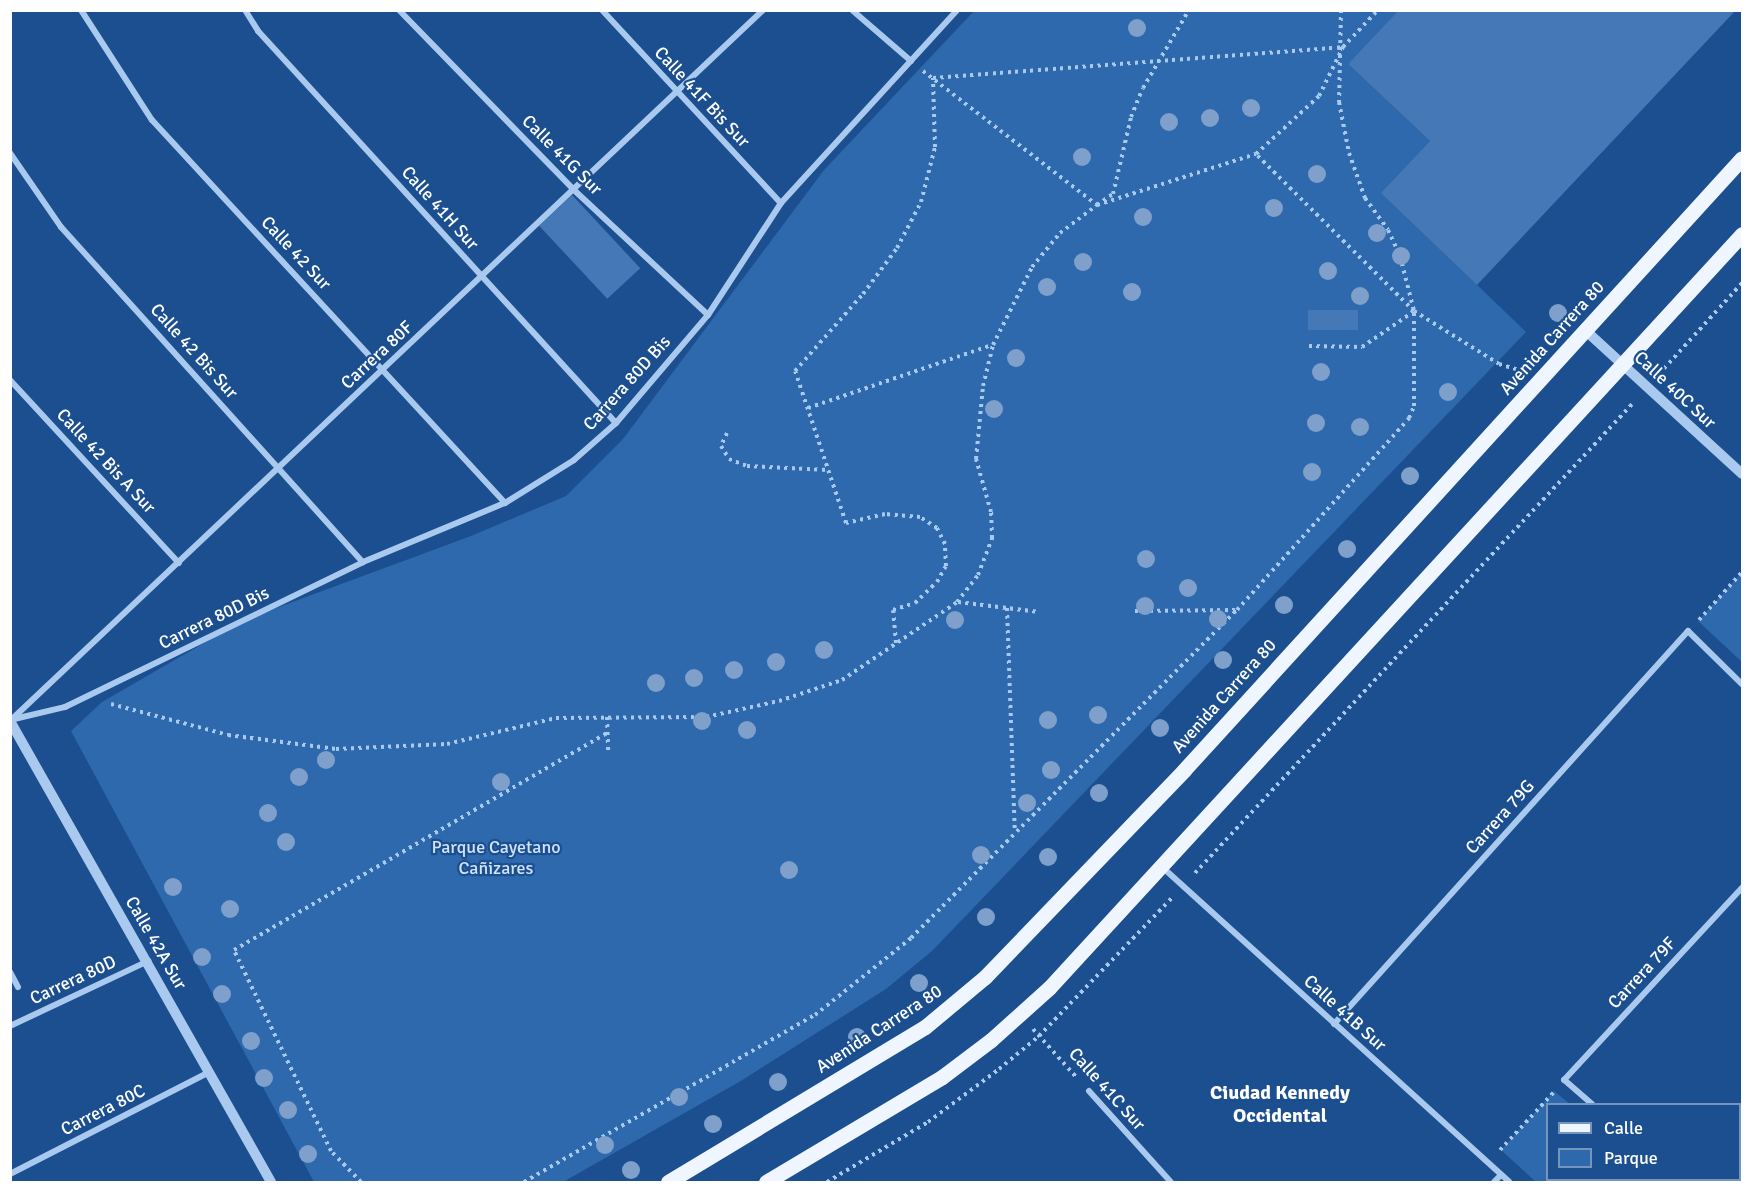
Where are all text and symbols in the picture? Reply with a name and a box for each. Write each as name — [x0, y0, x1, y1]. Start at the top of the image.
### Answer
street label: Calle 41F Bis Sur — [650, 42, 754, 152]
street label: Calle 41G Sur — [517, 110, 607, 200]
street label: Calle 41H Sur — [397, 162, 483, 254]
street label: Calle 42 Sur — [256, 212, 336, 294]
street label: Avenida Carrera 80 — [1495, 277, 1609, 399]
street label: Calle 42 Bis Sur — [146, 299, 242, 403]
street label: Carrera 80F — [337, 316, 417, 394]
street label: Carrera 80D Bis — [579, 331, 675, 435]
street label: Calle 40C Sur — [1630, 347, 1720, 433]
street label: Calle 42 Bis A Sur — [52, 404, 160, 518]
street label: Carrera 80D Bis — [155, 582, 273, 654]
street label: Avenida Carrera 80 — [1167, 635, 1281, 757]
street label: Carrera 79G — [1461, 775, 1539, 859]
park label: Parque Cayetano Cañizares — [431, 837, 561, 880]
street label: Calle 42A Sur — [121, 893, 191, 993]
street label: Carrera 79F — [1603, 933, 1681, 1013]
street label: Carrera 80D — [27, 951, 119, 1009]
street label: Calle 41B Sur — [1299, 970, 1391, 1056]
street label: Avenida Carrera 80 — [812, 980, 946, 1078]
street label: Calle 41C Sur — [1064, 1043, 1150, 1135]
street label: Carrera 80C — [57, 1080, 149, 1140]
district label: Ciudad Kennedy Occidental — [1210, 1081, 1350, 1128]
legend — [1546, 1103, 1741, 1181]
text: Calle — [1604, 1117, 1643, 1139]
text: Parque — [1604, 1147, 1658, 1169]

